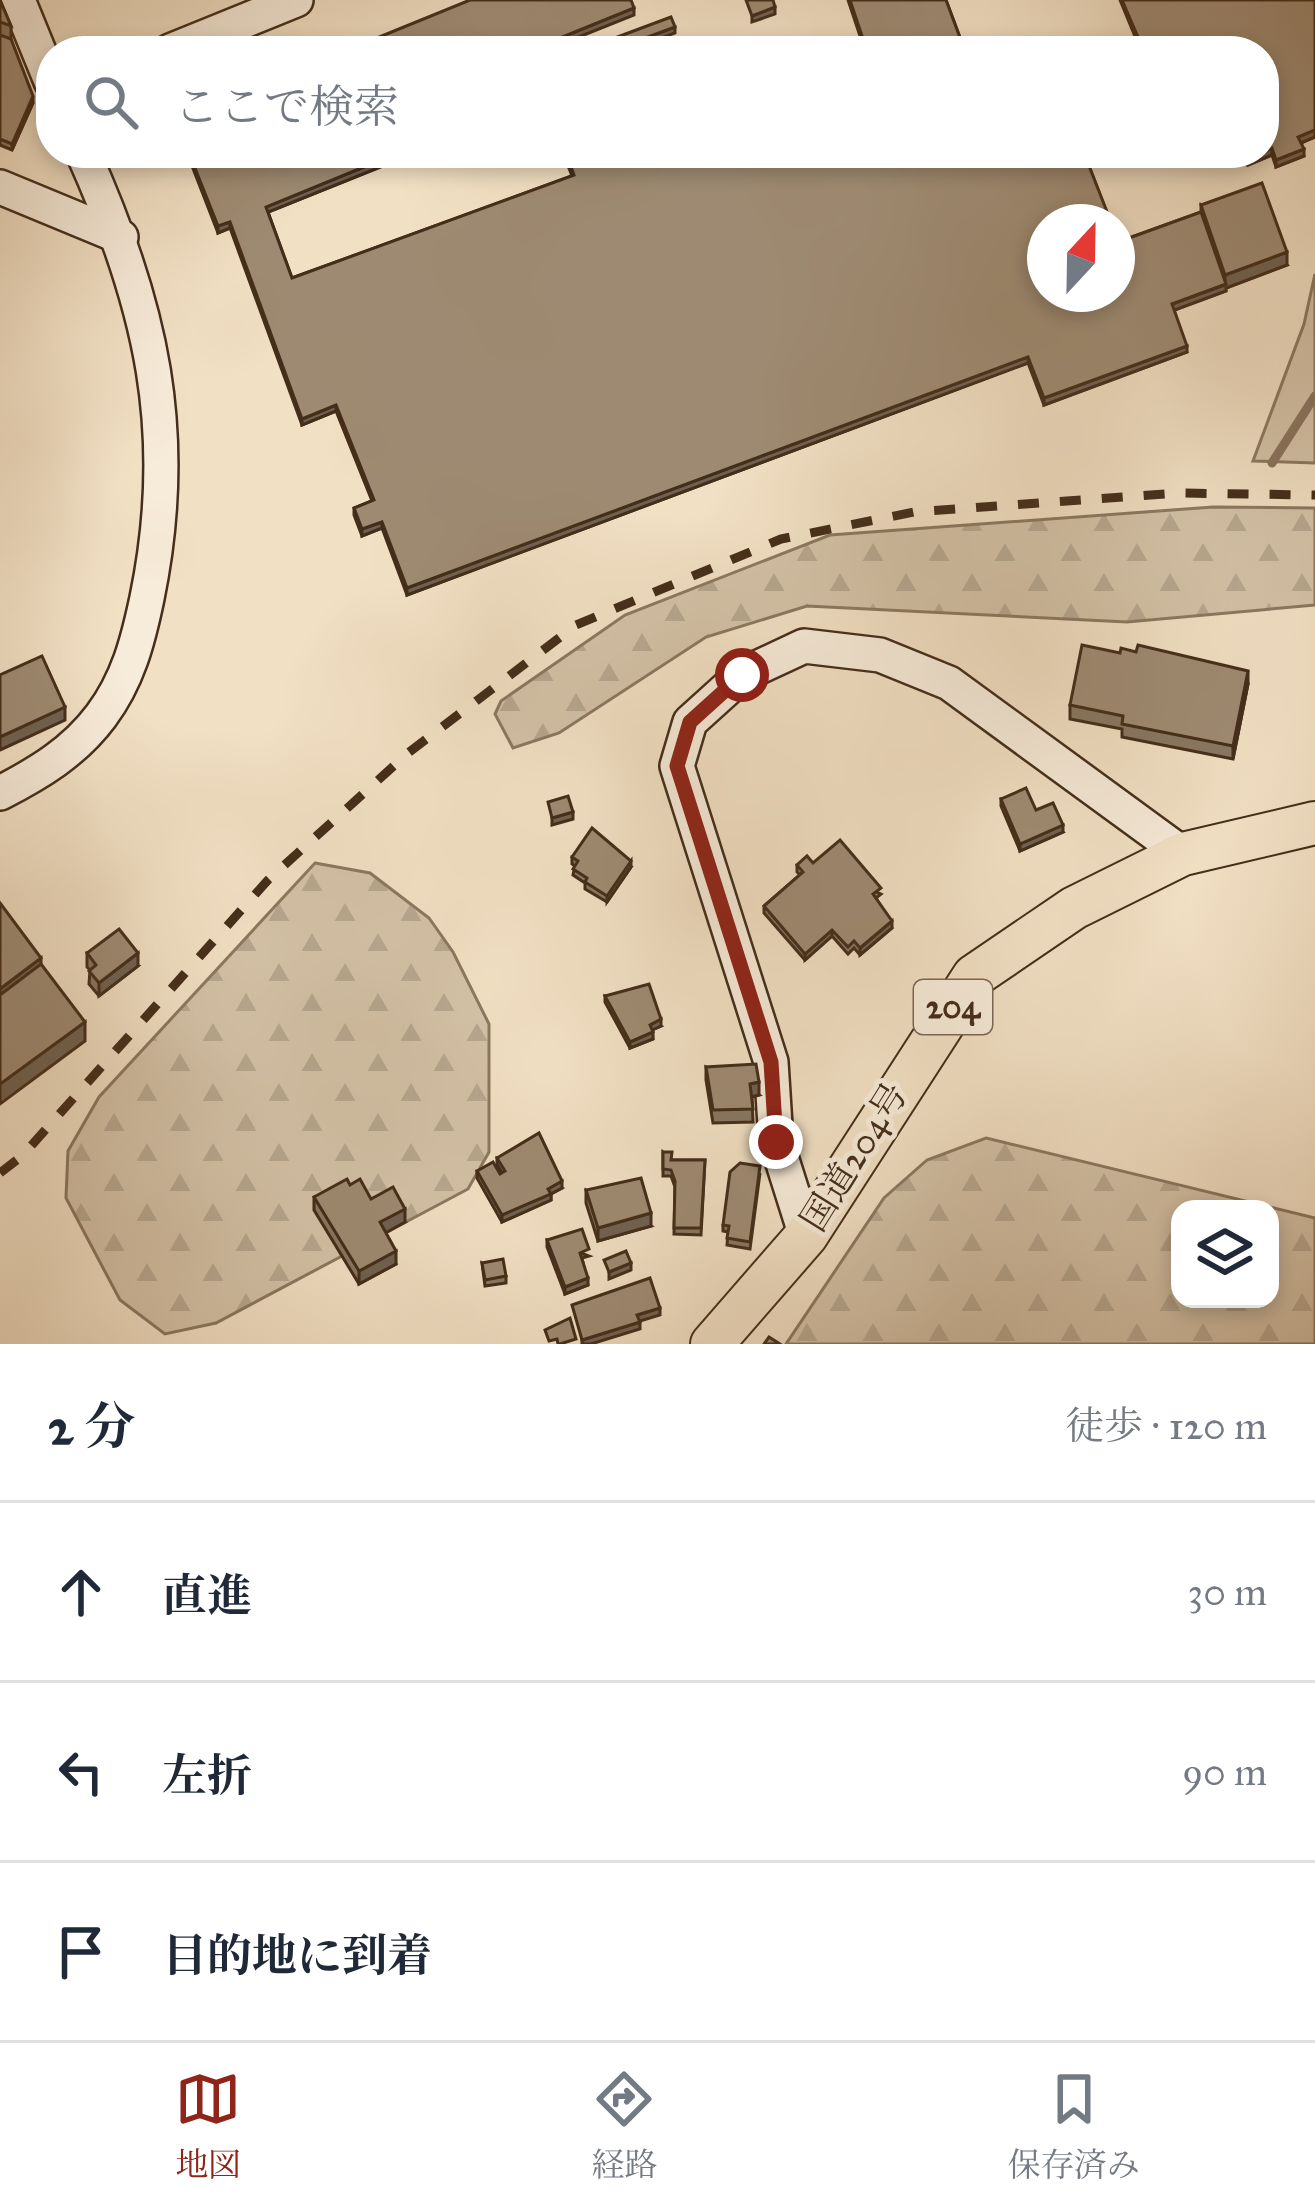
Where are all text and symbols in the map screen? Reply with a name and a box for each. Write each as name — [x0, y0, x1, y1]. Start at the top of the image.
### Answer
search box — [36, 36, 1279, 168]
icon: search — [78, 69, 144, 135]
text: ここで検索 — [174, 79, 399, 134]
north arrow — [1027, 204, 1135, 312]
route start — [715, 648, 769, 702]
road number: 204 — [914, 980, 992, 1034]
street label: 国道204号 — [791, 1075, 917, 1239]
route end — [749, 1115, 803, 1169]
map controls — [1171, 1200, 1279, 1308]
button: layers — [1171, 1200, 1279, 1308]
text: 2 分 — [48, 1396, 135, 1458]
text: 徒歩 · 120 m — [1065, 1402, 1267, 1450]
icon: ahead — [48, 1559, 114, 1625]
text: 直進 — [162, 1568, 252, 1623]
text: 30 m — [1188, 1568, 1267, 1616]
icon: left — [48, 1739, 114, 1805]
text: 左折 — [162, 1748, 252, 1803]
text: 90 m — [1182, 1748, 1267, 1796]
icon: arrive — [48, 1919, 114, 1985]
text: 目的地に到着 — [162, 1928, 432, 1983]
tab: 地図 — [175, 2066, 241, 2185]
tab: 経路 — [591, 2066, 657, 2185]
tab: 保存済み — [1008, 2066, 1140, 2185]

